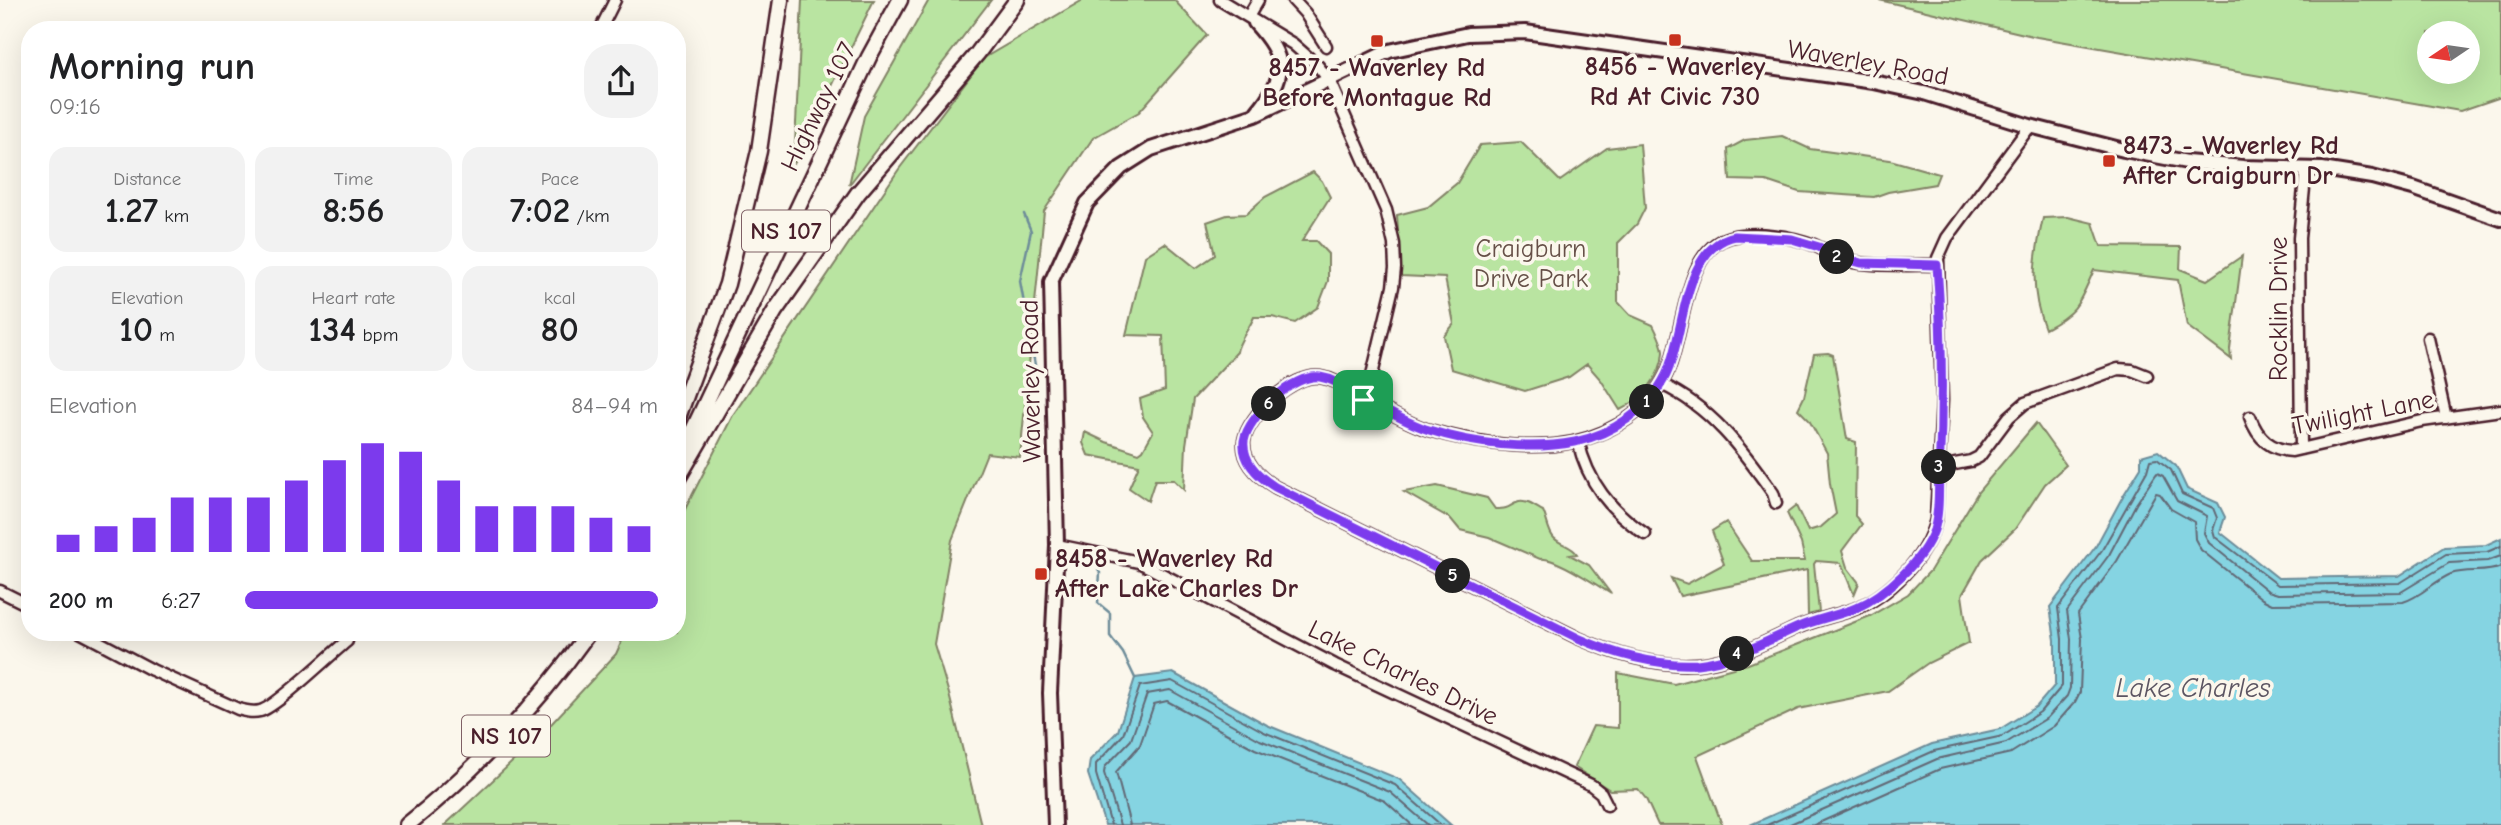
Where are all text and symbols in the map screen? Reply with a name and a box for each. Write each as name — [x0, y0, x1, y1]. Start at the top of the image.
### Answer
north arrow — [2417, 21, 2480, 84]
map controls — [2417, 21, 2480, 84]
marker: 8456 - Waverley Rd At Civic 730 — [1667, 32, 1683, 48]
marker: 8457 - Waverley Rd Before Montague Rd — [1369, 33, 1385, 49]
street label: Waverley Road — [1785, 34, 1951, 92]
street label: Highway 107 — [775, 38, 863, 176]
button: share — [584, 44, 658, 118]
text: Morning run — [49, 45, 255, 89]
place label: 8456 - Waverley Rd At Civic 730 — [1585, 52, 1765, 112]
place label: 8457 - Waverley Rd Before Montague Rd — [1262, 53, 1492, 113]
text: 09:16 — [49, 93, 101, 120]
place label: 8473 - Waverley Rd After Craigburn Dr — [2123, 131, 2339, 191]
marker: 8473 - Waverley Rd After Craigburn Dr — [2101, 153, 2117, 169]
text: Distance — [113, 168, 181, 190]
text: Time — [334, 168, 373, 190]
text: Pace — [541, 168, 579, 190]
text: 1.27 — [105, 190, 158, 231]
text: 8:56 — [322, 190, 385, 231]
text: 7:02 — [510, 190, 570, 231]
text: km — [158, 205, 189, 227]
text: /km — [570, 205, 610, 227]
road number: NS 107 — [742, 210, 830, 252]
park label: Craigburn Drive Park — [1474, 234, 1589, 294]
street label: Rocklin Drive — [2264, 237, 2294, 381]
pin: 2 — [1820, 240, 1854, 274]
text: 2 — [1832, 245, 1841, 267]
text: Elevation — [111, 287, 184, 309]
text: Heart rate — [312, 287, 395, 309]
text: kcal — [544, 287, 576, 309]
street label: Waverley Road — [1015, 299, 1047, 463]
text: 10 — [119, 309, 153, 350]
text: 134 — [309, 309, 356, 350]
text: 80 — [541, 309, 579, 350]
text: m — [153, 324, 175, 346]
text: bpm — [356, 324, 398, 346]
pin — [1333, 370, 1393, 430]
icon: arrive — [1344, 381, 1382, 419]
pin: 1 — [1630, 384, 1664, 420]
street label: Twilight Lane — [2290, 385, 2436, 441]
pin: 6 — [1252, 386, 1286, 422]
text: 1 — [1643, 390, 1650, 412]
text: Elevation — [49, 392, 137, 419]
text: 84–94 m — [571, 392, 658, 419]
text: 6 — [1264, 392, 1273, 414]
pin: 3 — [1922, 449, 1956, 484]
text: 3 — [1934, 455, 1943, 477]
place label: 8458 - Waverley Rd After Lake Charles Dr — [1055, 544, 1298, 604]
pin: 5 — [1436, 558, 1470, 594]
text: 5 — [1447, 564, 1458, 586]
marker: 8458 - Waverley Rd After Lake Charles Dr — [1033, 566, 1049, 582]
text: 200 m — [49, 587, 113, 614]
text: 6:27 — [161, 587, 201, 614]
street label: Lake Charles Drive — [1303, 614, 1503, 732]
pin: 4 — [1720, 636, 1754, 672]
text: 4 — [1732, 642, 1741, 664]
water label: Lake Charles — [2116, 672, 2271, 704]
road number: NS 107 — [462, 716, 550, 756]

